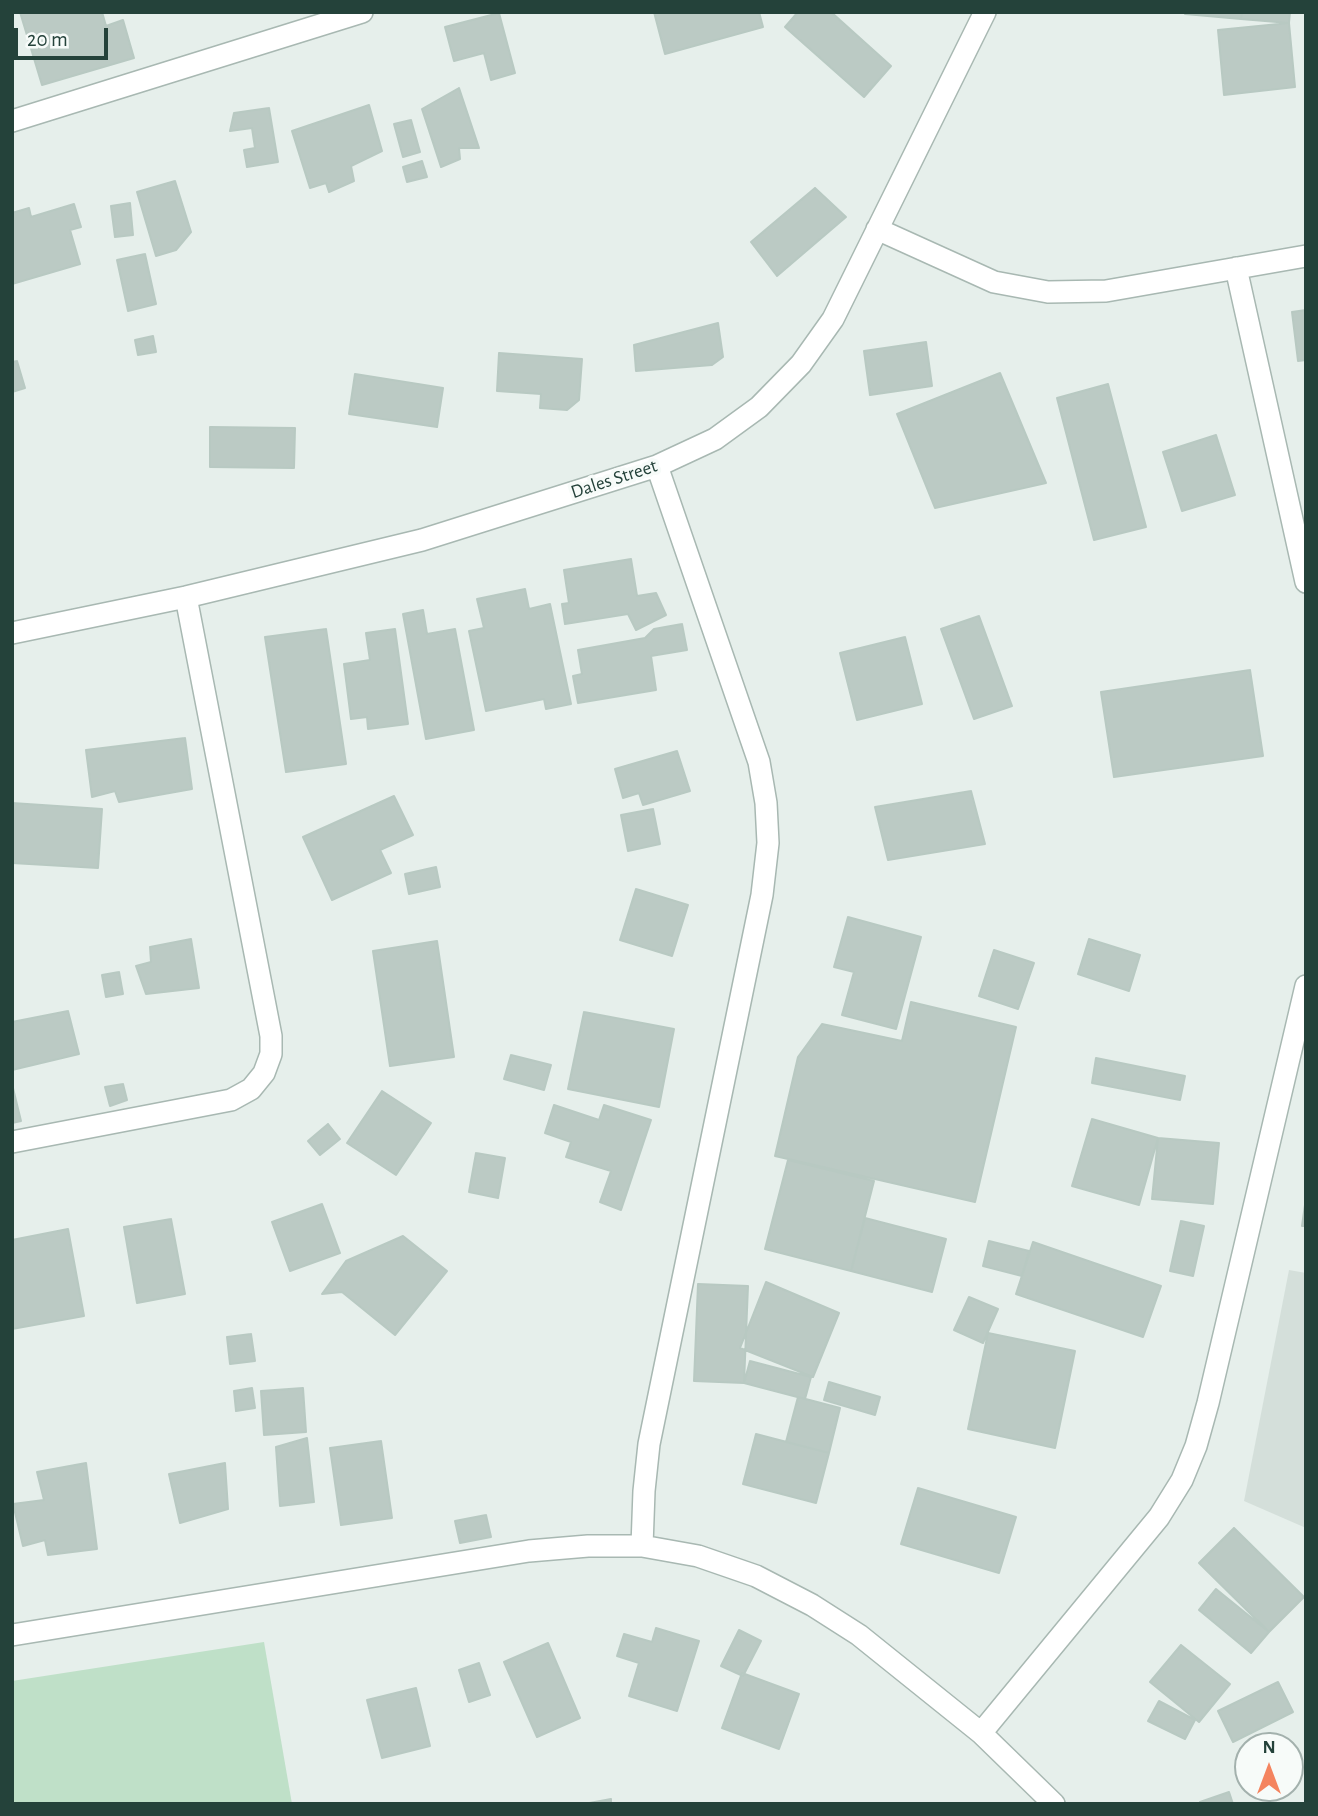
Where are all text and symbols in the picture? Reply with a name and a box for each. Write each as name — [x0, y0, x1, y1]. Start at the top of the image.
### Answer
scale bar — [18, 14, 112, 58]
text: 20 m — [27, 29, 68, 50]
street label: Dales Street — [568, 454, 660, 504]
north arrow — [1234, 1732, 1304, 1802]
text: N — [1262, 1738, 1276, 1757]

